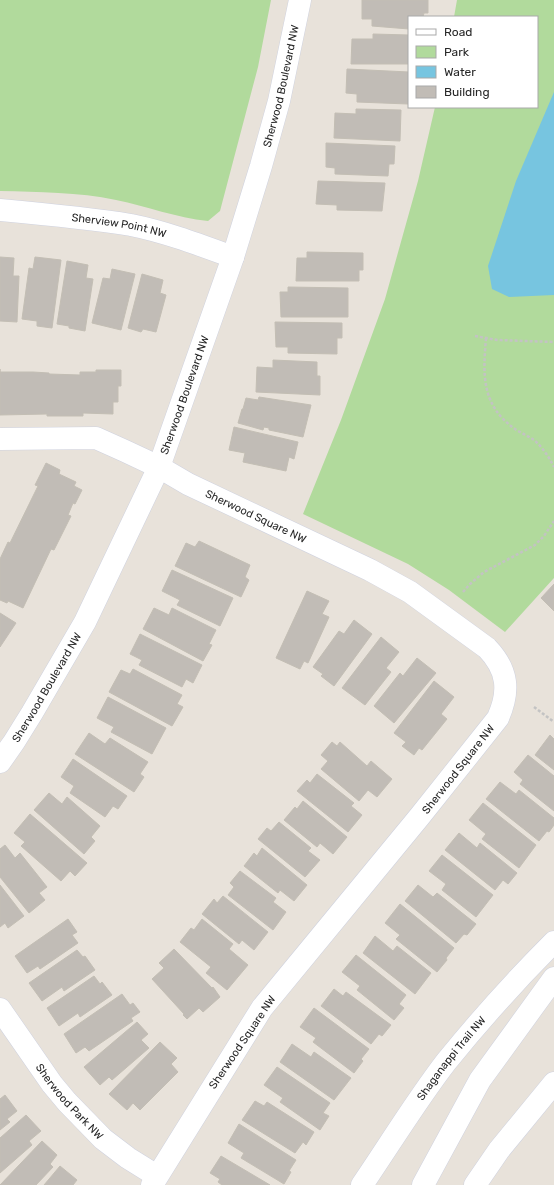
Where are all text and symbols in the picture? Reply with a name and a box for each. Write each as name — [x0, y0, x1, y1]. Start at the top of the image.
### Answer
legend — [408, 16, 538, 108]
street label: Sherwood Boulevard NW — [261, 24, 302, 149]
text: Road — [444, 25, 472, 39]
text: Park — [444, 45, 470, 59]
text: Water — [444, 65, 476, 79]
text: Building — [444, 85, 490, 99]
street label: Sherview Point NW — [71, 211, 168, 241]
street label: Sherwood Boulevard NW — [158, 334, 212, 456]
street label: Sherwood Square NW — [203, 487, 308, 546]
street label: Sherwood Boulevard NW — [9, 630, 84, 745]
street label: Sherwood Square NW — [419, 722, 497, 817]
street label: Sherwood Square NW — [206, 993, 279, 1091]
street label: Shaganappi Trail NW — [414, 1014, 489, 1103]
street label: Sherwood Park NW — [33, 1061, 106, 1143]

